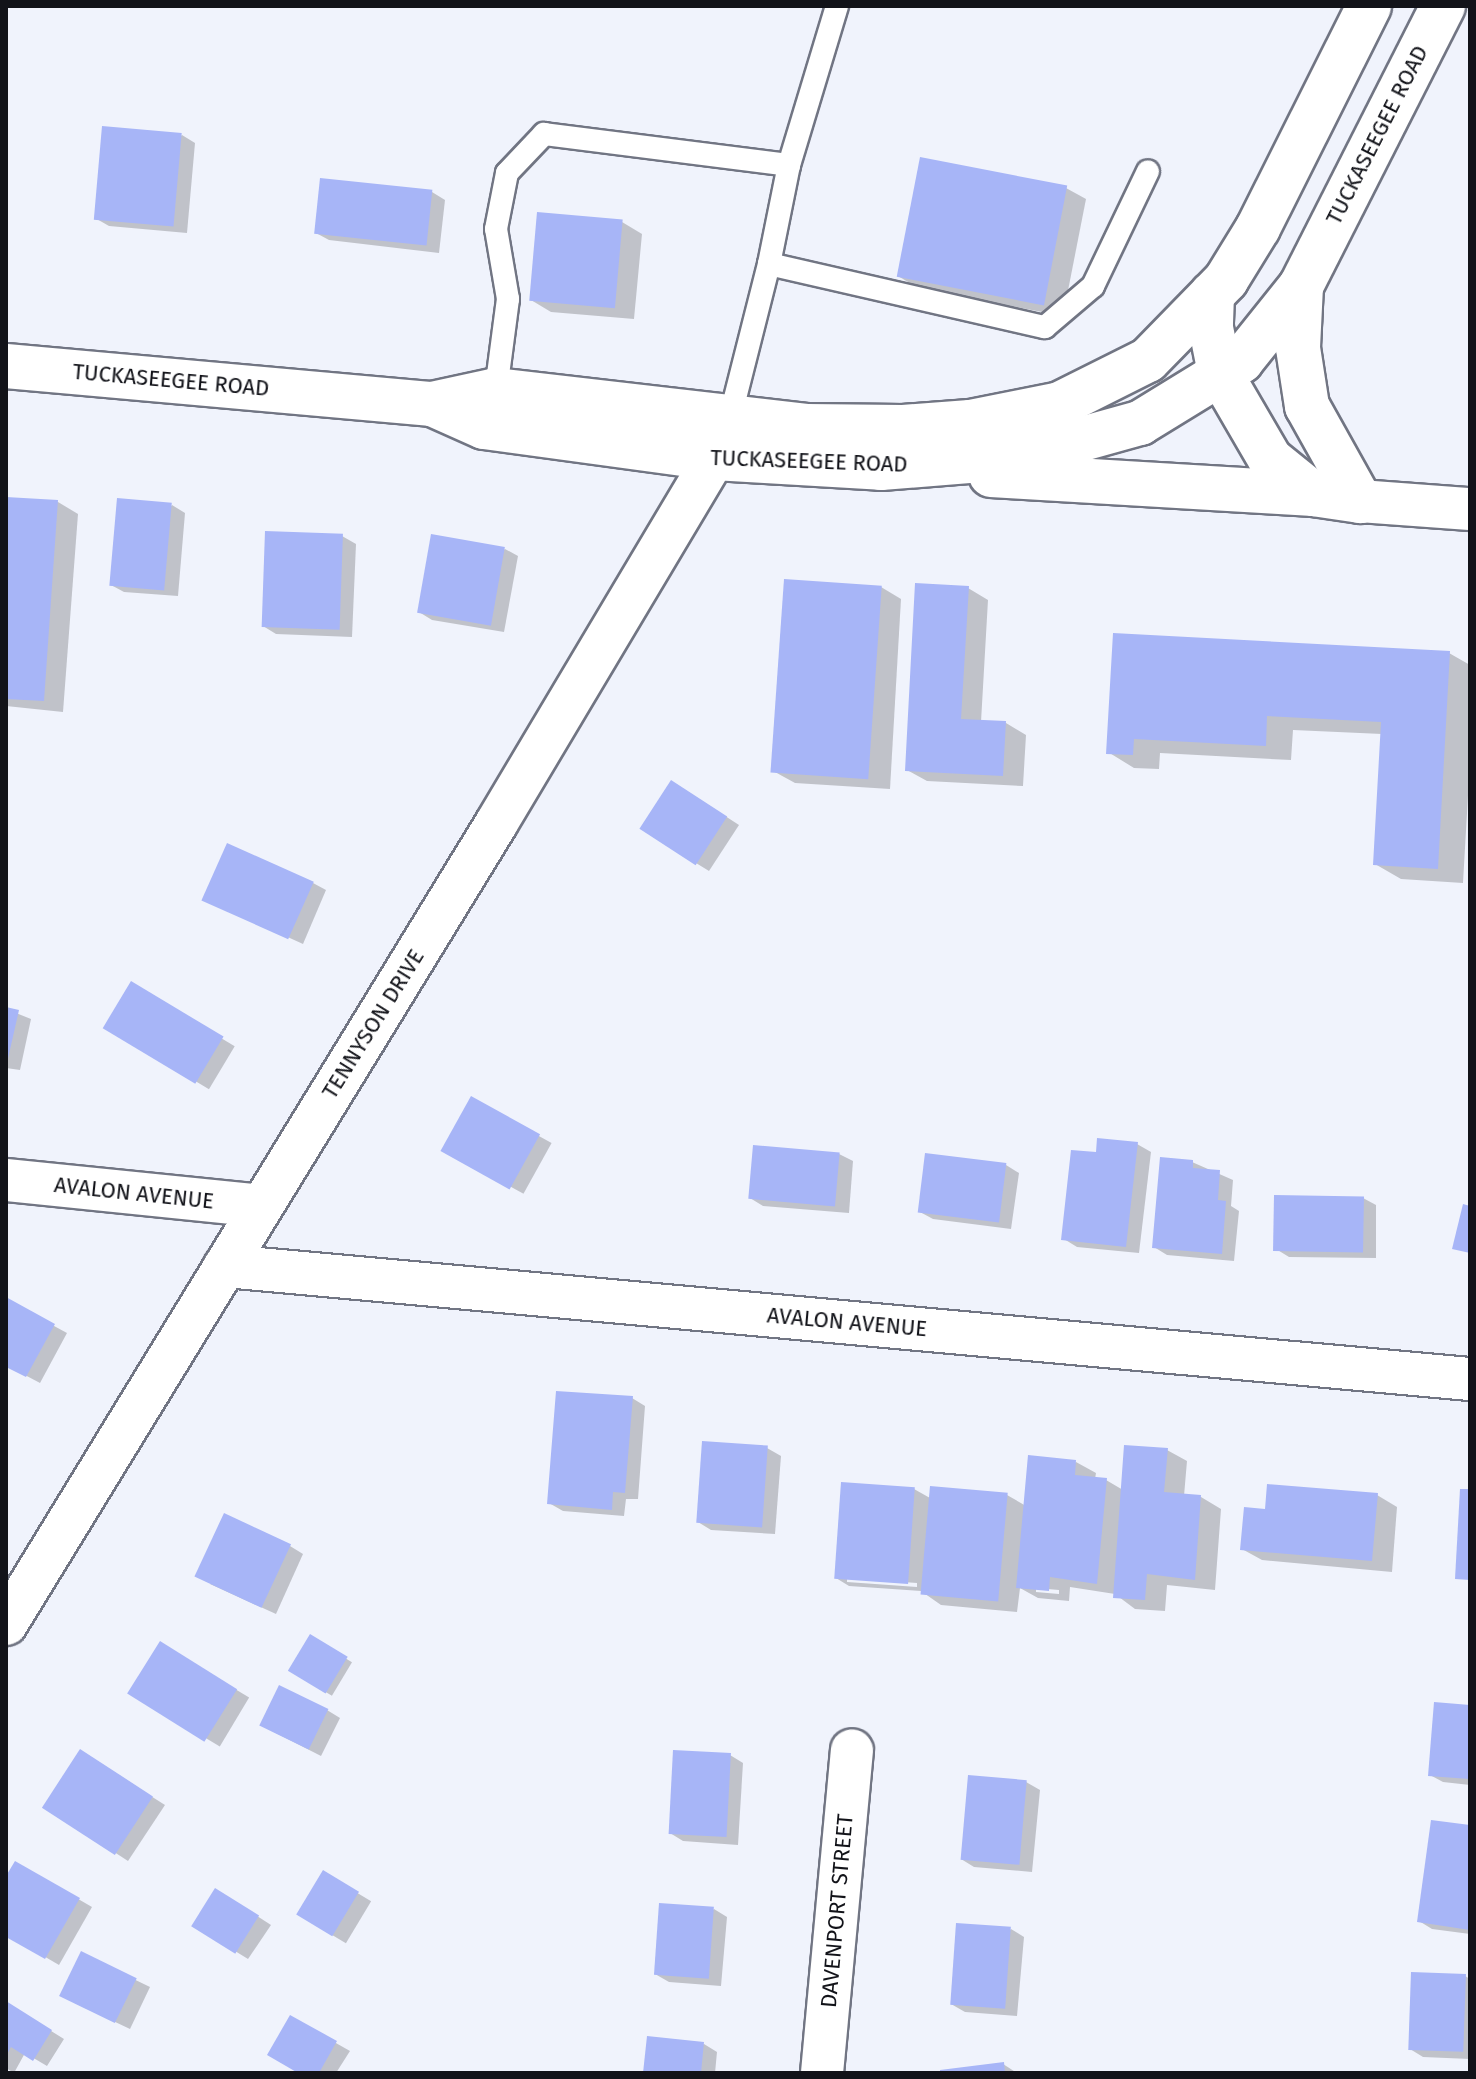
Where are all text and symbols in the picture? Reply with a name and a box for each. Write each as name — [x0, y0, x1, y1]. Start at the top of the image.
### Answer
street label: TUCKASEEGEE ROAD — [1320, 41, 1434, 229]
street label: TUCKASEEGEE ROAD — [72, 358, 270, 402]
street label: TUCKASEEGEE ROAD — [710, 444, 908, 478]
street label: TENNYSON DRIVE — [317, 945, 429, 1103]
street label: AVALON AVENUE — [53, 1171, 215, 1215]
street label: AVALON AVENUE — [766, 1302, 928, 1342]
street label: DAVENPORT STREET — [815, 1813, 859, 2009]

